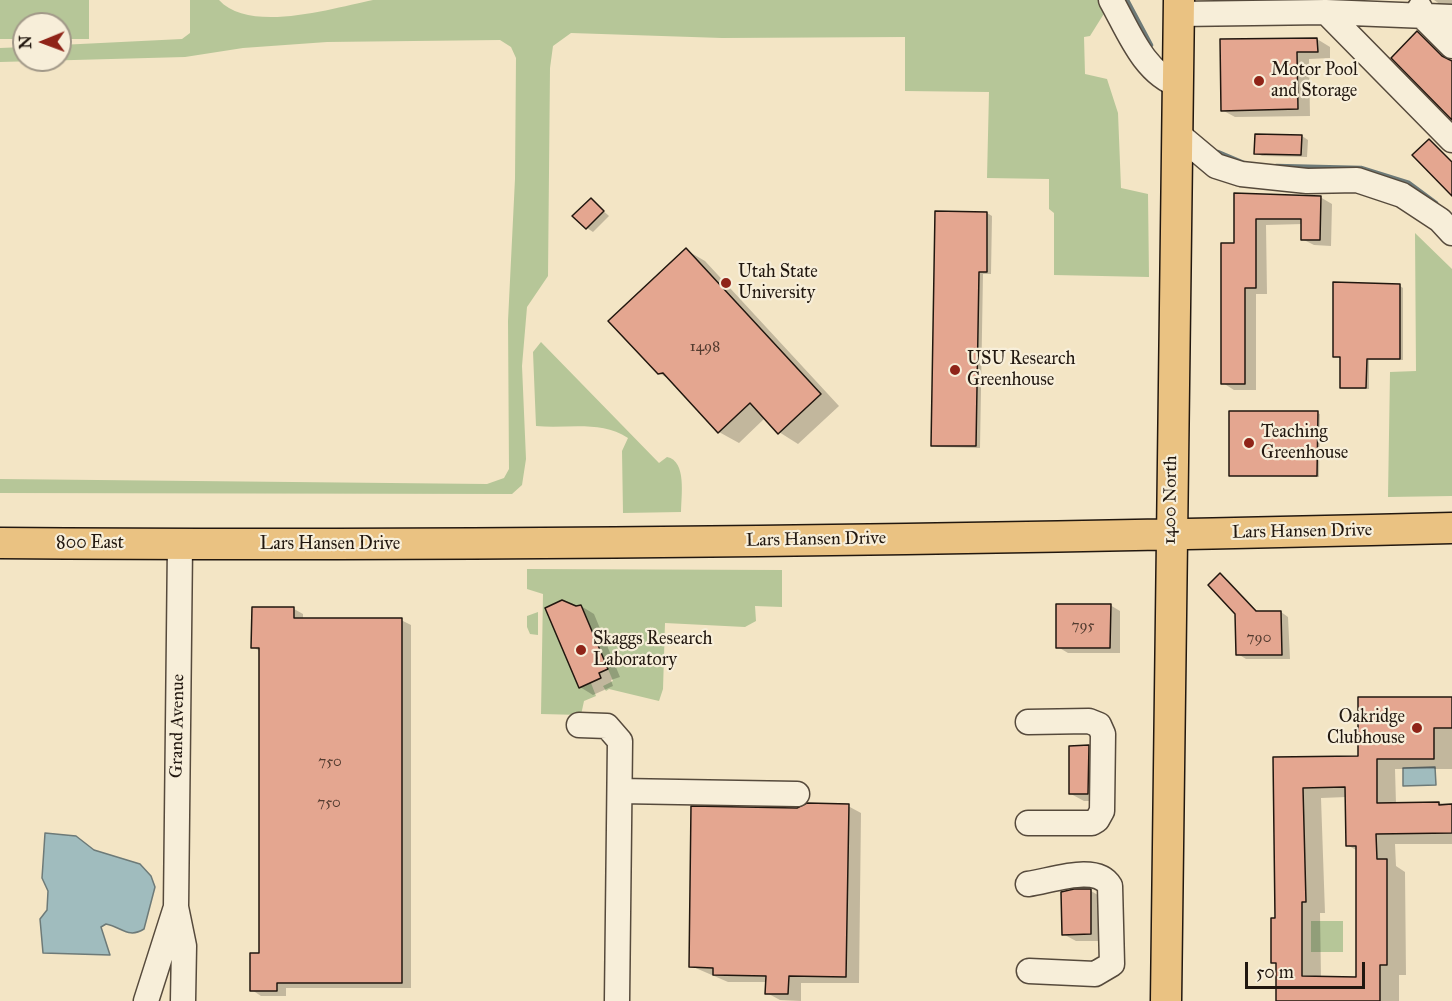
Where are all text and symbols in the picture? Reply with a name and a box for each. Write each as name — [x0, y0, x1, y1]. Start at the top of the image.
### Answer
north arrow — [12, 12, 72, 72]
text: N — [16, 35, 35, 49]
place label: Motor Pool and Storage — [1271, 60, 1358, 103]
marker: Motor Pool and Storage — [1252, 74, 1266, 88]
place label: Utah State University — [738, 262, 818, 304]
marker: Utah State University — [719, 276, 733, 290]
house number: 1498 — [690, 338, 720, 356]
place label: USU Research Greenhouse — [967, 349, 1076, 392]
marker: USU Research Greenhouse — [948, 363, 962, 377]
place label: Teaching Greenhouse — [1261, 422, 1348, 464]
marker: Teaching Greenhouse — [1242, 436, 1256, 450]
street label: 1400 North — [1159, 455, 1183, 545]
street label: Lars Hansen Drive — [1232, 520, 1372, 544]
street label: Lars Hansen Drive — [746, 528, 886, 552]
street label: 800 East — [56, 533, 124, 555]
street label: Lars Hansen Drive — [260, 534, 400, 556]
house number: 795 — [1071, 617, 1095, 635]
place label: Skaggs Research Laboratory — [593, 629, 713, 672]
house number: 790 — [1247, 629, 1271, 647]
marker: Skaggs Research Laboratory — [574, 643, 588, 657]
street label: Grand Avenue — [166, 674, 190, 778]
place label: Oakridge Clubhouse — [1327, 707, 1405, 750]
marker: Oakridge Clubhouse — [1410, 721, 1424, 735]
house number: 750 — [318, 753, 342, 771]
house number: 750 — [317, 794, 341, 812]
scale bar — [1248, 950, 1368, 988]
text: 50 m — [1256, 961, 1294, 983]

